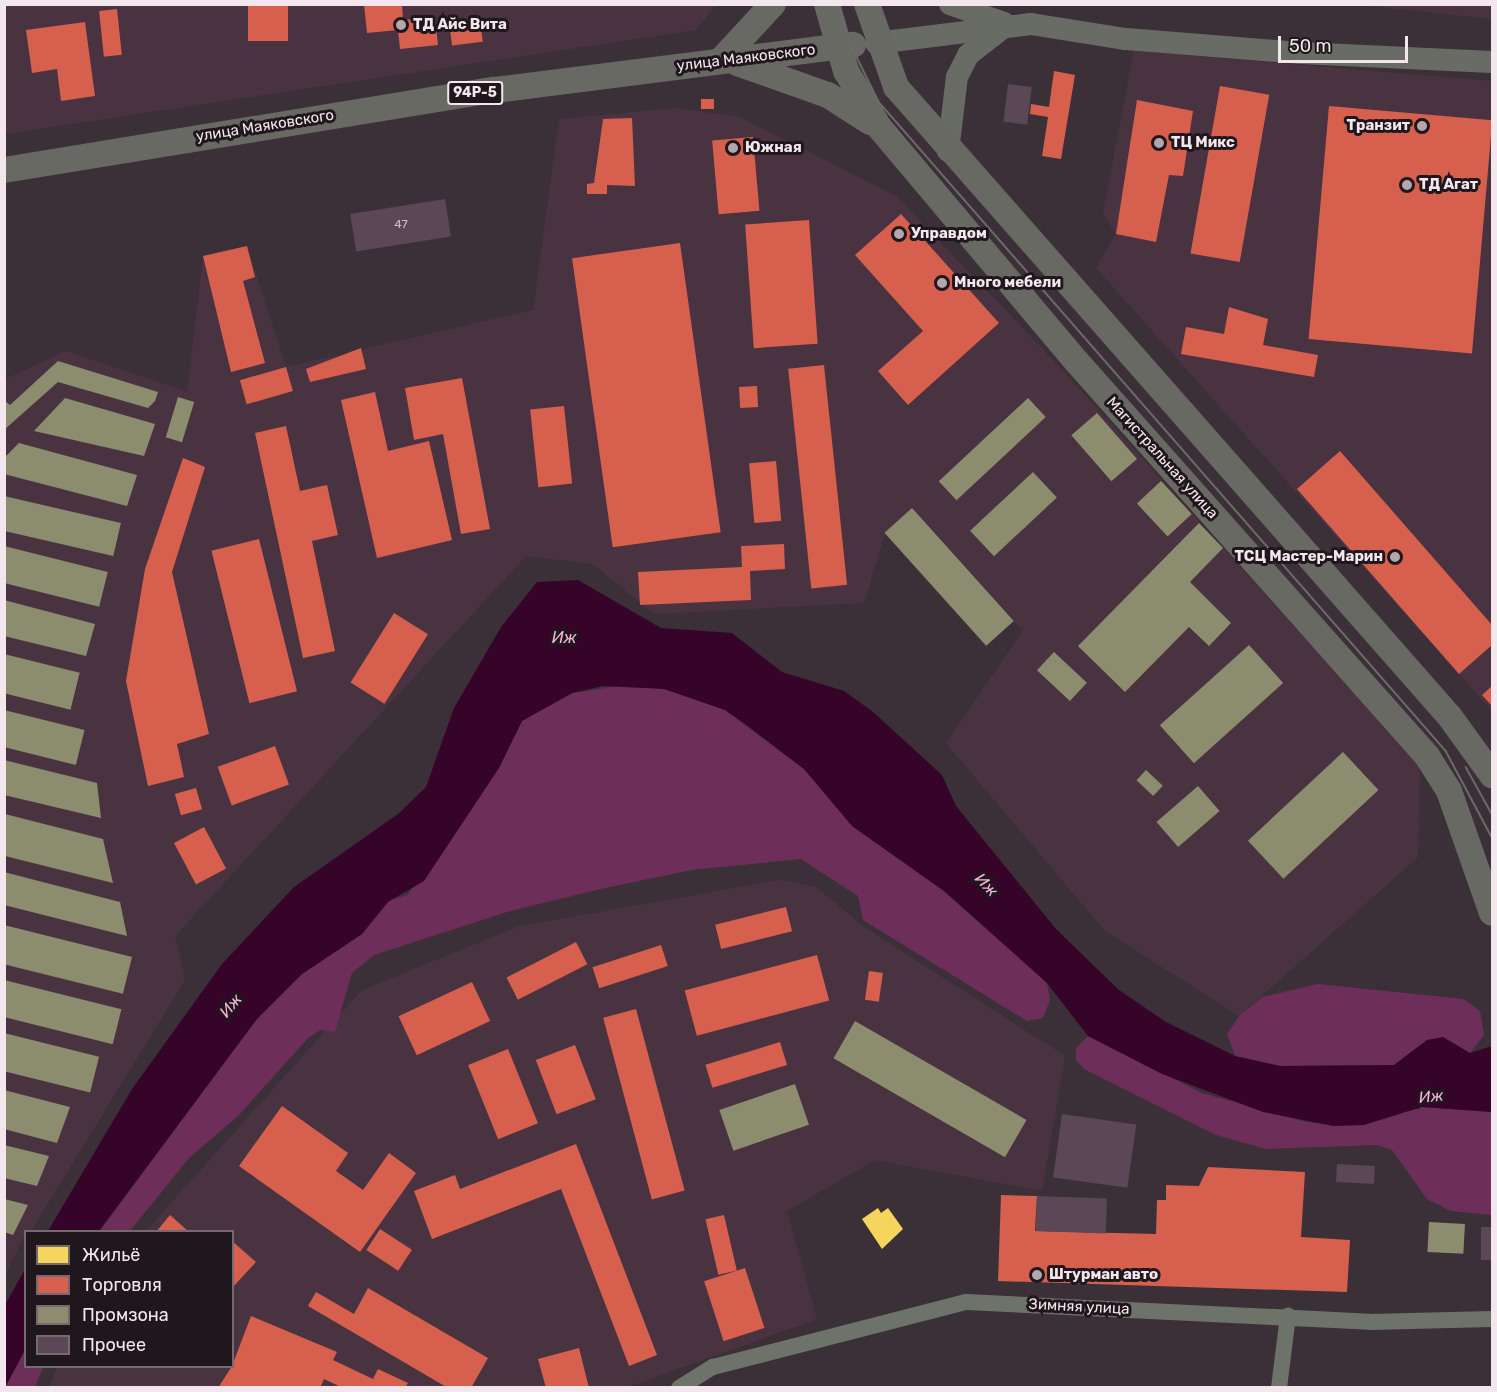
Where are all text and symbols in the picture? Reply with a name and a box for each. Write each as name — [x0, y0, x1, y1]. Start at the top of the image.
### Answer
place label: ТД Айс Вита — [413, 16, 507, 34]
marker: ТД Айс Вита — [394, 18, 408, 32]
scale bar — [1281, 24, 1412, 62]
text: 50 m — [1289, 35, 1332, 57]
street label: улица Маяковского — [676, 41, 816, 75]
road number: 94Р-5 — [446, 82, 504, 104]
street label: улица Маяковского — [195, 106, 335, 146]
place label: Транзит — [1347, 117, 1410, 135]
marker: Транзит — [1415, 119, 1429, 133]
place label: ТЦ Микс — [1171, 134, 1235, 152]
marker: ТЦ Микс — [1152, 136, 1166, 150]
place label: Южная — [745, 139, 802, 157]
marker: Южная — [726, 141, 740, 155]
place label: ТД Агат — [1419, 176, 1478, 194]
marker: ТД Агат — [1400, 178, 1414, 192]
house number: 47 — [394, 218, 408, 232]
place label: Управдом — [911, 225, 987, 243]
marker: Управдом — [892, 227, 906, 241]
place label: Много мебели — [954, 274, 1061, 292]
marker: Много мебели — [935, 276, 949, 290]
street label: Магистральная улица — [1103, 393, 1221, 523]
place label: ТСЦ Мастер-Марин — [1234, 548, 1383, 566]
marker: ТСЦ Мастер-Марин — [1388, 550, 1402, 564]
water label: Иж — [552, 628, 576, 648]
water label: Иж — [971, 869, 1001, 901]
water label: Иж — [216, 990, 246, 1022]
water label: Иж — [1418, 1086, 1444, 1108]
legend — [24, 1230, 234, 1368]
text: Жильё — [82, 1244, 140, 1266]
place label: Штурман авто — [1049, 1266, 1158, 1284]
marker: Штурман авто — [1030, 1268, 1044, 1282]
text: Торговля — [82, 1274, 162, 1296]
street label: Зимняя улица — [1028, 1295, 1130, 1319]
text: Промзона — [82, 1304, 169, 1326]
text: Прочее — [82, 1334, 146, 1356]

